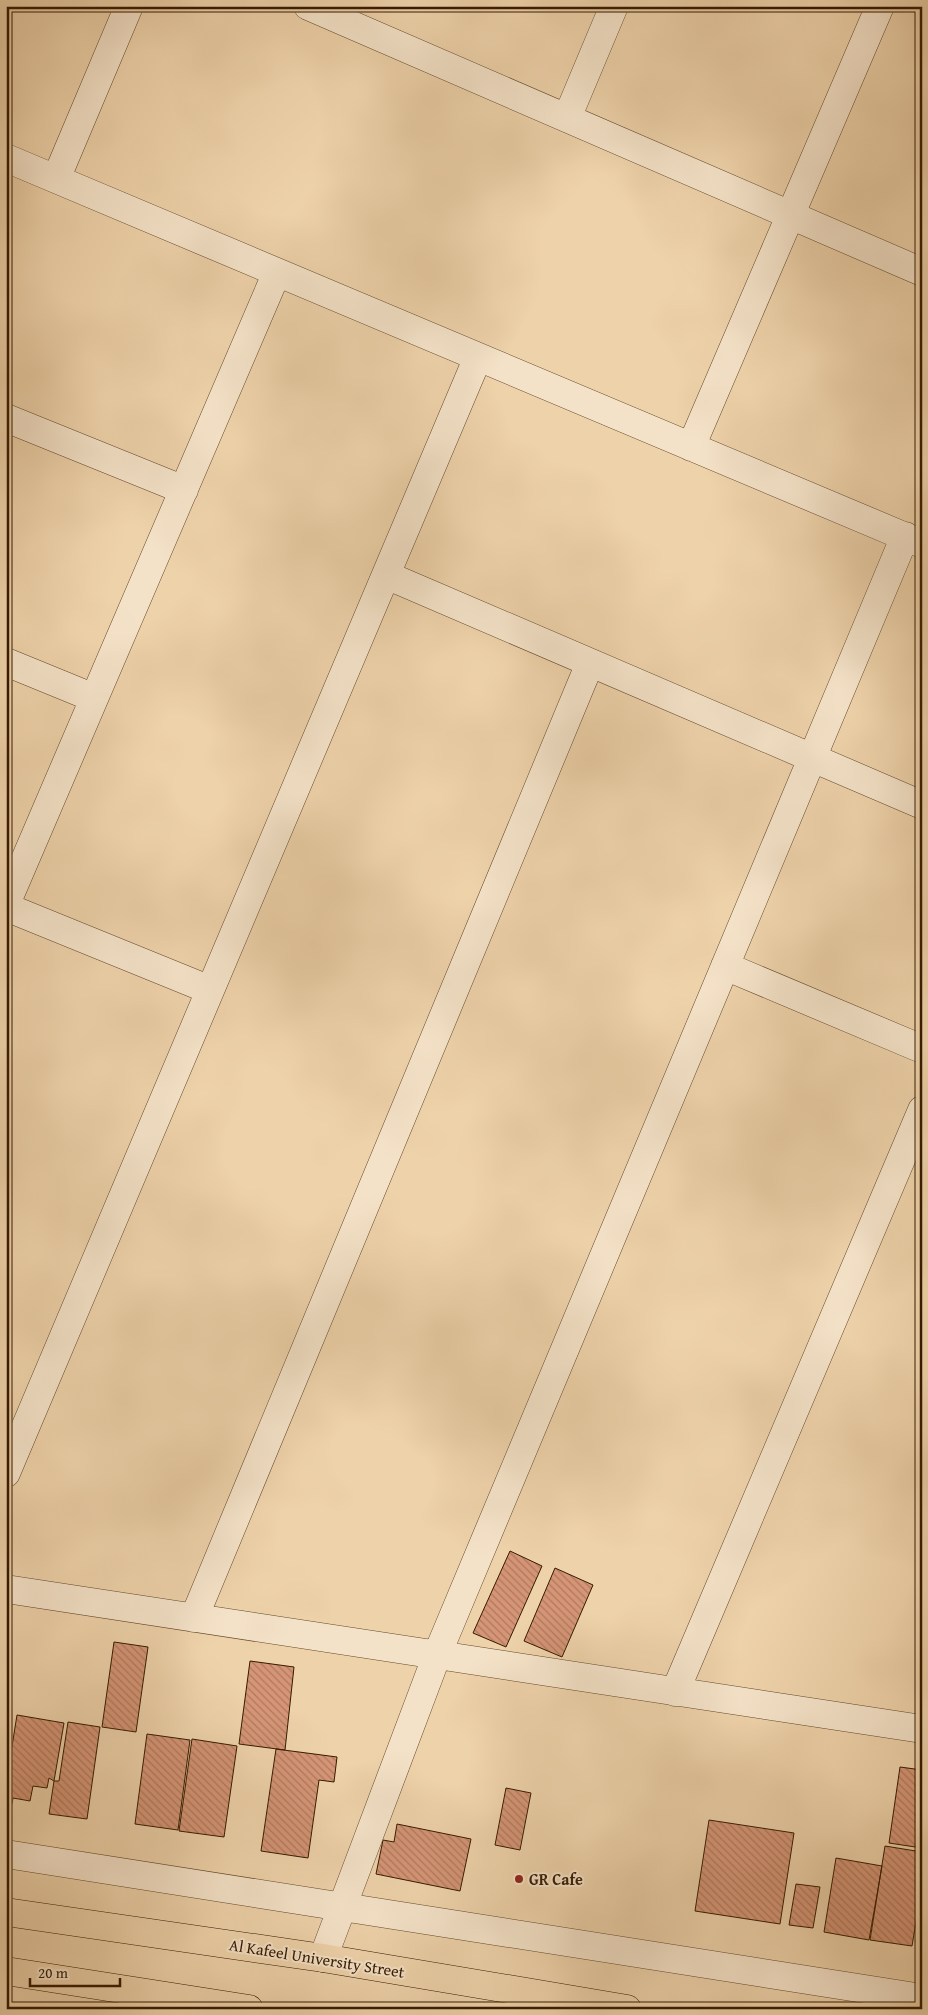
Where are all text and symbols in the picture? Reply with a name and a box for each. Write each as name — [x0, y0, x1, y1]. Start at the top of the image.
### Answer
place label: GR Cafe — [529, 1867, 583, 1891]
marker: GR Cafe — [513, 1873, 525, 1885]
street label: Al Kafeel University Street — [228, 1932, 407, 1984]
scale bar — [30, 1955, 120, 1987]
text: 20 m — [38, 1962, 69, 1983]

